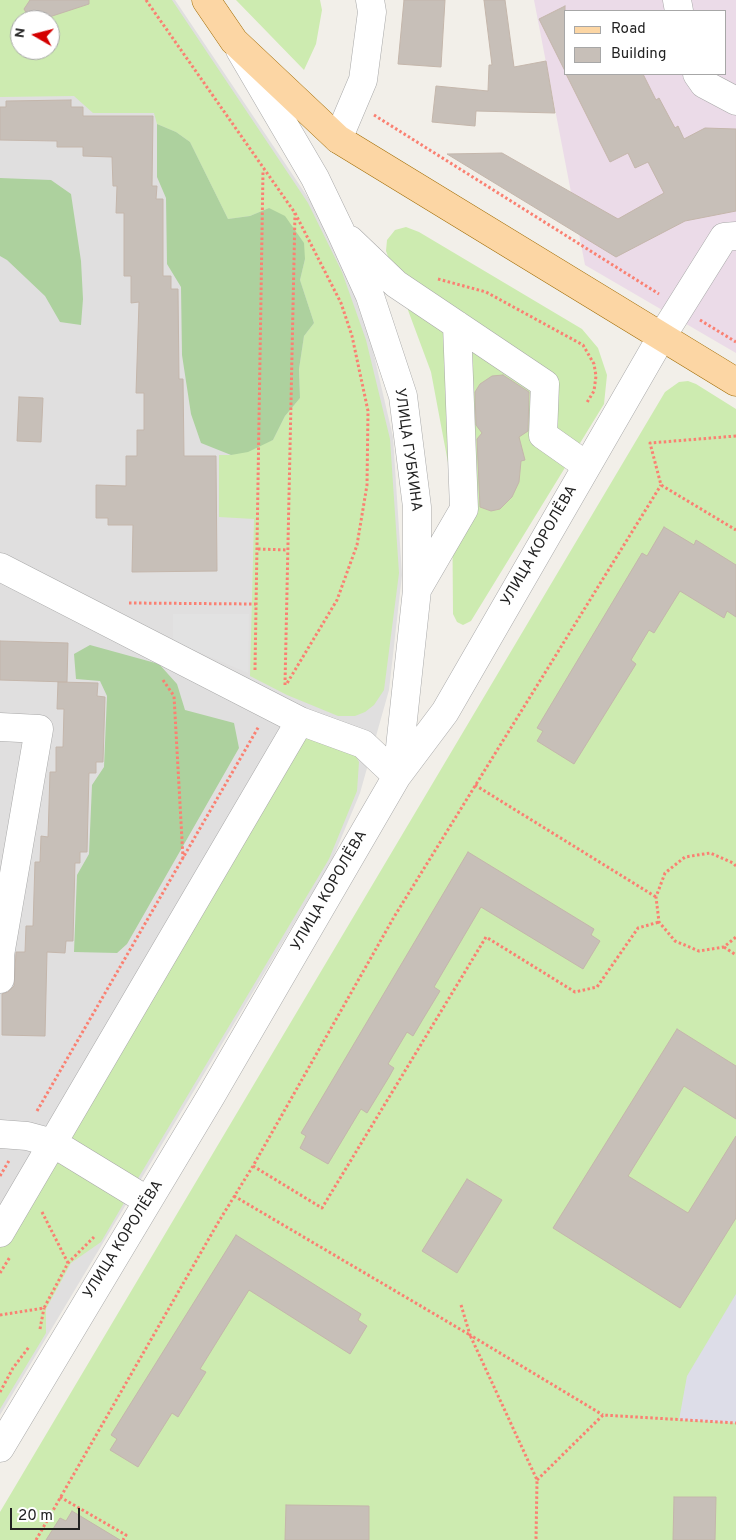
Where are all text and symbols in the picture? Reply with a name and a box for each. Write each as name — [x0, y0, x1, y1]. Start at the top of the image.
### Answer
north arrow — [10, 10, 60, 60]
legend — [564, 10, 726, 75]
text: Road — [611, 20, 646, 39]
text: N — [12, 27, 30, 39]
text: Building — [611, 45, 666, 64]
street label: УЛИЦА ГУБКИНА — [389, 387, 425, 513]
street label: УЛИЦА КОРОЛЁВА — [498, 483, 582, 609]
street label: УЛИЦА КОРОЛЁВА — [288, 828, 372, 954]
street label: УЛИЦА КОРОЛЁВА — [80, 1178, 168, 1302]
scale bar — [12, 1498, 82, 1530]
text: 20 m — [18, 1507, 53, 1526]

